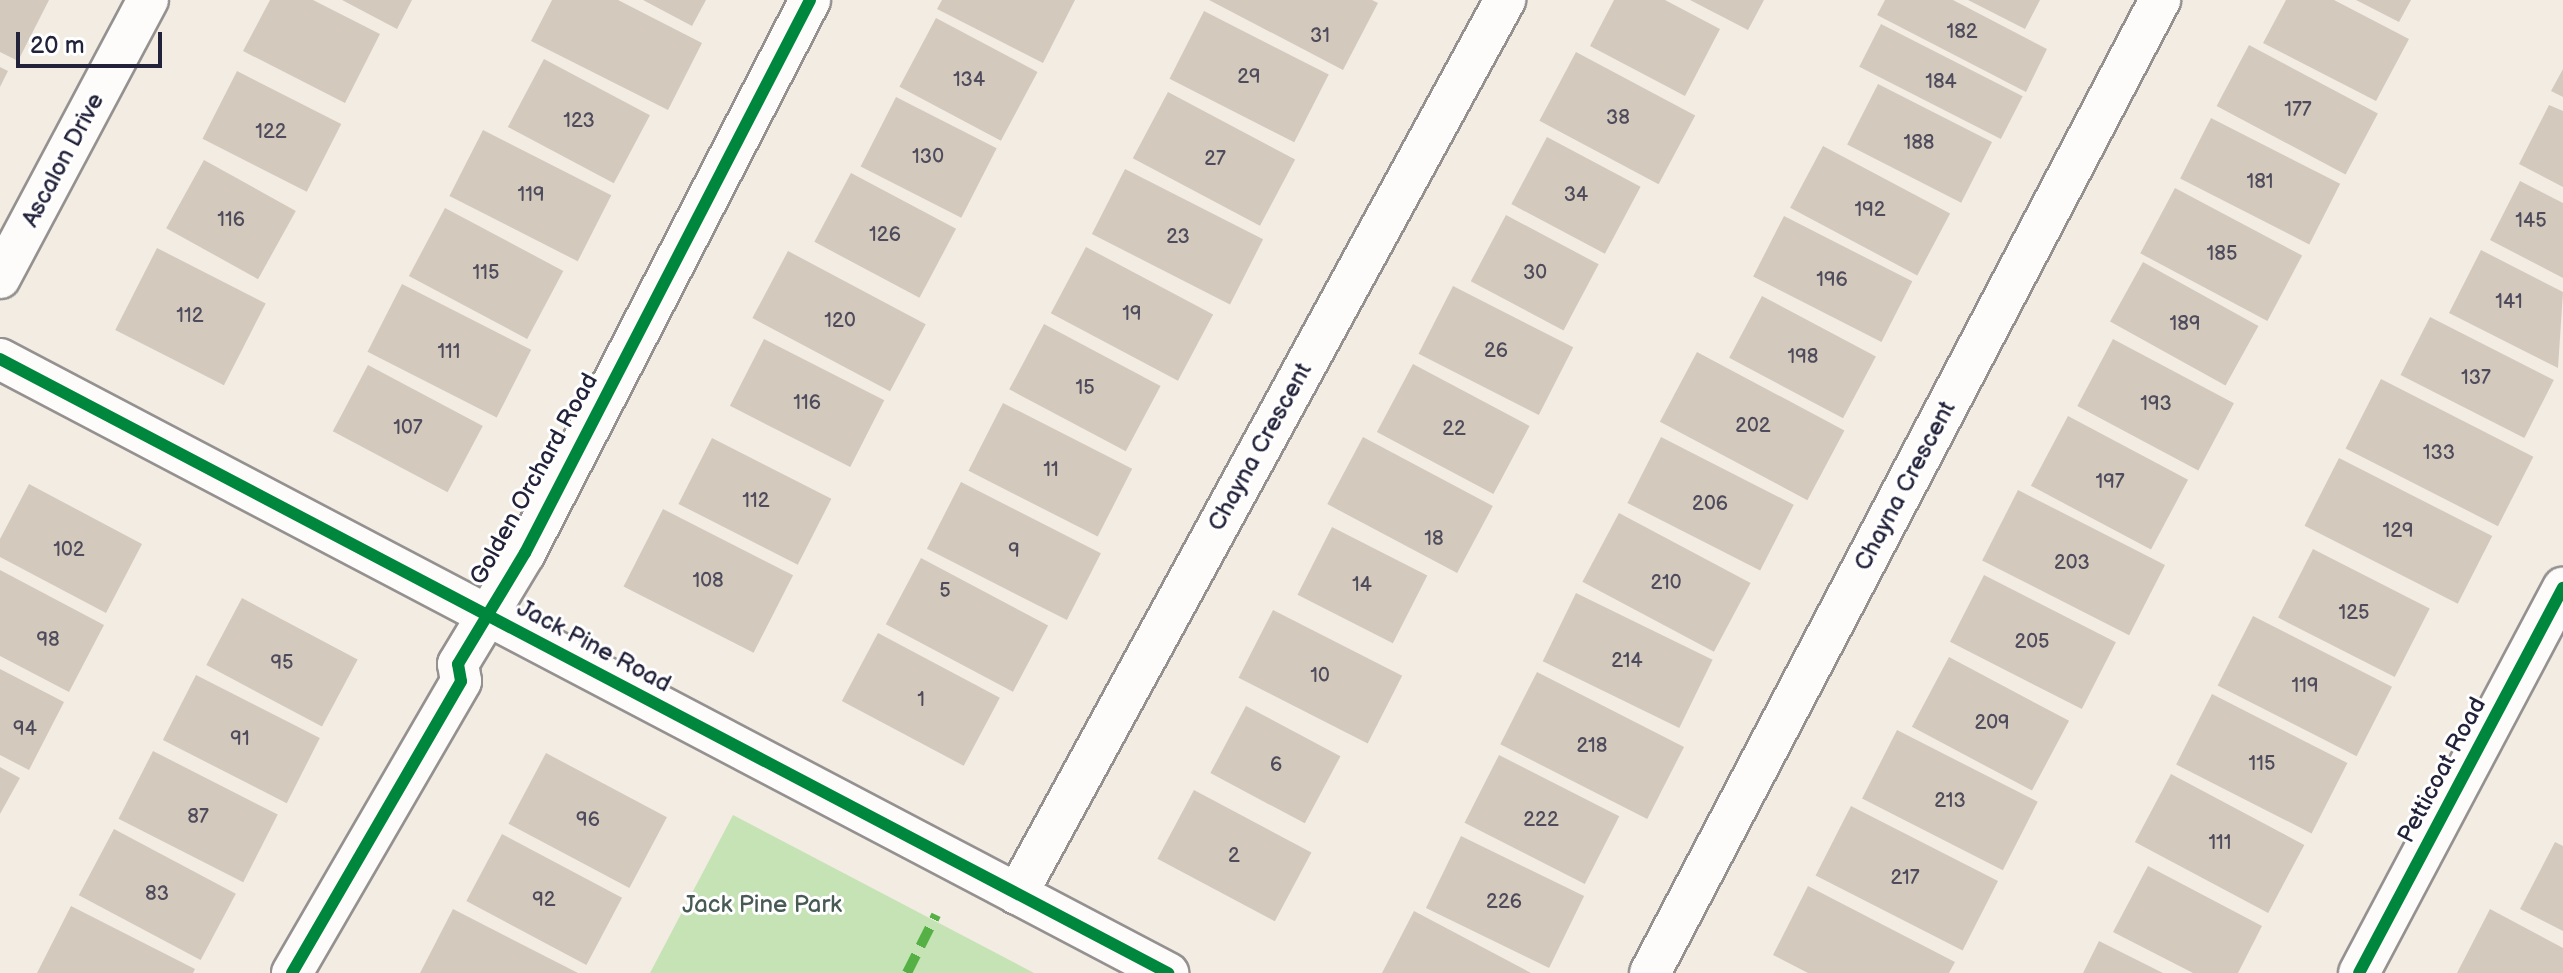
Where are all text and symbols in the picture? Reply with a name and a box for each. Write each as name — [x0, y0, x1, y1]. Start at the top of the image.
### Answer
scale bar — [20, 16, 166, 66]
house number: 182 — [1946, 20, 1978, 44]
house number: 31 — [1310, 24, 1330, 48]
text: 20 m — [30, 31, 85, 60]
house number: 29 — [1237, 65, 1261, 89]
house number: 134 — [953, 68, 985, 92]
house number: 184 — [1925, 70, 1957, 94]
street label: Ascalon Drive — [16, 88, 110, 232]
house number: 177 — [2284, 98, 2312, 122]
house number: 38 — [1606, 106, 1630, 130]
house number: 123 — [563, 109, 595, 133]
house number: 122 — [255, 120, 287, 144]
house number: 188 — [1903, 131, 1935, 155]
house number: 130 — [912, 145, 944, 169]
house number: 27 — [1204, 147, 1226, 171]
house number: 181 — [2246, 170, 2274, 194]
house number: 119 — [517, 183, 545, 207]
house number: 34 — [1564, 183, 1588, 207]
house number: 192 — [1854, 198, 1886, 222]
house number: 116 — [217, 208, 245, 232]
house number: 145 — [2515, 209, 2547, 233]
house number: 126 — [869, 223, 901, 247]
house number: 23 — [1166, 225, 1190, 249]
house number: 185 — [2207, 242, 2237, 266]
house number: 115 — [473, 261, 499, 285]
house number: 30 — [1523, 261, 1547, 285]
house number: 196 — [1816, 268, 1848, 292]
house number: 141 — [2495, 290, 2523, 314]
house number: 19 — [1122, 302, 1142, 326]
house number: 112 — [176, 304, 204, 328]
house number: 120 — [824, 309, 856, 333]
house number: 189 — [2170, 312, 2200, 336]
house number: 26 — [1484, 339, 1508, 363]
house number: 111 — [437, 340, 461, 364]
house number: 198 — [1788, 345, 1818, 369]
street label: Chayna Crescent — [1202, 358, 1318, 536]
house number: 137 — [2461, 366, 2491, 390]
street label: Golden Orchard Road — [464, 368, 604, 590]
house number: 15 — [1075, 376, 1095, 400]
house number: 116 — [793, 391, 821, 415]
house number: 193 — [2140, 392, 2172, 416]
street label: Chayna Crescent — [1848, 396, 1962, 576]
house number: 202 — [1735, 414, 1771, 438]
house number: 107 — [393, 416, 423, 440]
house number: 22 — [1442, 417, 1466, 441]
house number: 133 — [2423, 441, 2455, 465]
house number: 11 — [1043, 458, 1059, 482]
house number: 197 — [2095, 470, 2125, 494]
house number: 112 — [742, 489, 770, 513]
house number: 206 — [1692, 492, 1728, 516]
house number: 129 — [2382, 519, 2414, 543]
house number: 18 — [1424, 527, 1444, 551]
house number: 102 — [53, 538, 85, 562]
house number: 9 — [1008, 539, 1020, 563]
house number: 203 — [2054, 551, 2090, 575]
house number: 108 — [692, 569, 724, 593]
house number: 210 — [1651, 571, 1681, 595]
house number: 14 — [1352, 573, 1372, 597]
house number: 5 — [939, 579, 951, 603]
street label: Jack Pine Road — [512, 593, 676, 699]
house number: 125 — [2339, 601, 2369, 625]
house number: 98 — [36, 628, 60, 652]
house number: 205 — [2014, 630, 2050, 654]
house number: 214 — [1611, 649, 1643, 673]
house number: 95 — [270, 651, 294, 675]
house number: 10 — [1310, 664, 1330, 688]
house number: 119 — [2291, 674, 2319, 698]
house number: 1 — [917, 688, 925, 712]
street label: Petticoat Road — [2392, 692, 2492, 848]
house number: 209 — [1974, 711, 2010, 735]
house number: 94 — [13, 717, 37, 741]
house number: 91 — [230, 727, 250, 751]
house number: 218 — [1577, 734, 1607, 758]
house number: 115 — [2249, 752, 2275, 776]
house number: 6 — [1270, 753, 1282, 777]
house number: 213 — [1934, 789, 1966, 813]
house number: 87 — [187, 805, 209, 829]
house number: 96 — [576, 808, 600, 832]
house number: 222 — [1523, 808, 1559, 832]
house number: 111 — [2208, 831, 2232, 855]
house number: 2 — [1228, 844, 1240, 868]
house number: 217 — [1890, 866, 1920, 890]
house number: 83 — [145, 882, 169, 906]
house number: 92 — [532, 888, 556, 912]
house number: 226 — [1486, 890, 1522, 914]
park label: Jack Pine Park — [682, 891, 842, 919]

